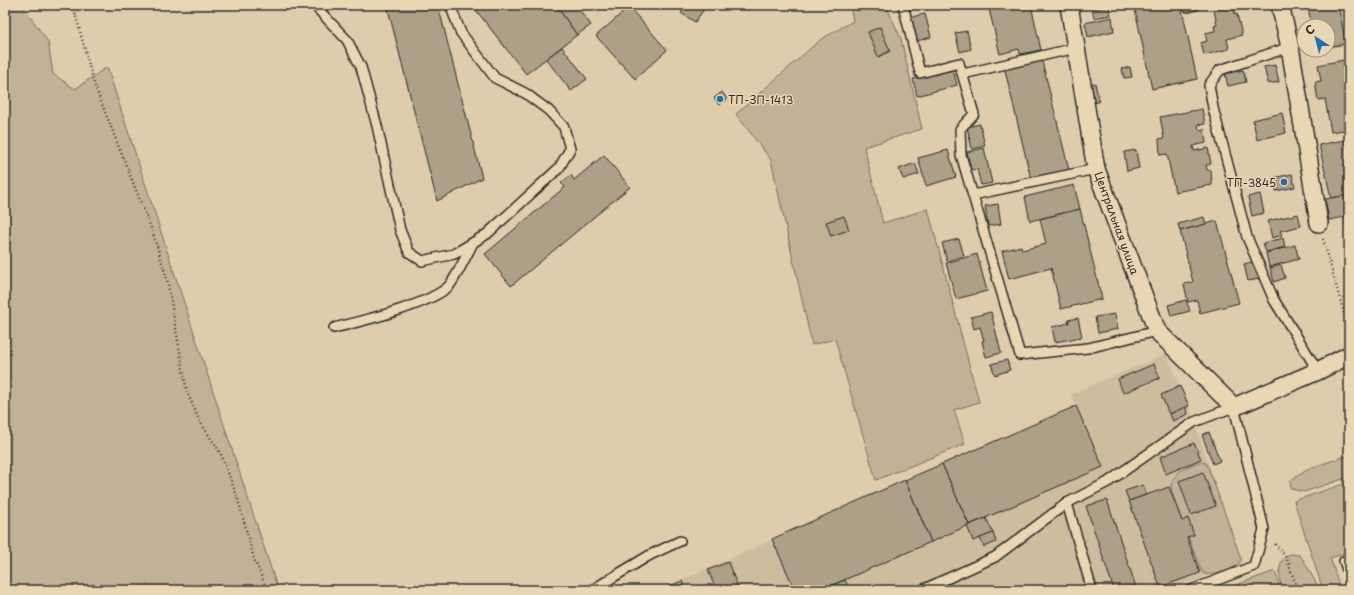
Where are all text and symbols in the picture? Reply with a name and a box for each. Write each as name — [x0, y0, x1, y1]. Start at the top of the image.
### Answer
north arrow — [1296, 18, 1336, 58]
text: С — [1301, 20, 1318, 39]
place label: ТП-ЗП-1413 — [728, 91, 793, 108]
marker: ТП-ЗП-1413 — [715, 94, 725, 104]
street label: Центральная улица — [1090, 169, 1144, 277]
place label: ТП-3845 — [1227, 174, 1276, 191]
marker: ТП-3845 — [1279, 177, 1289, 187]

